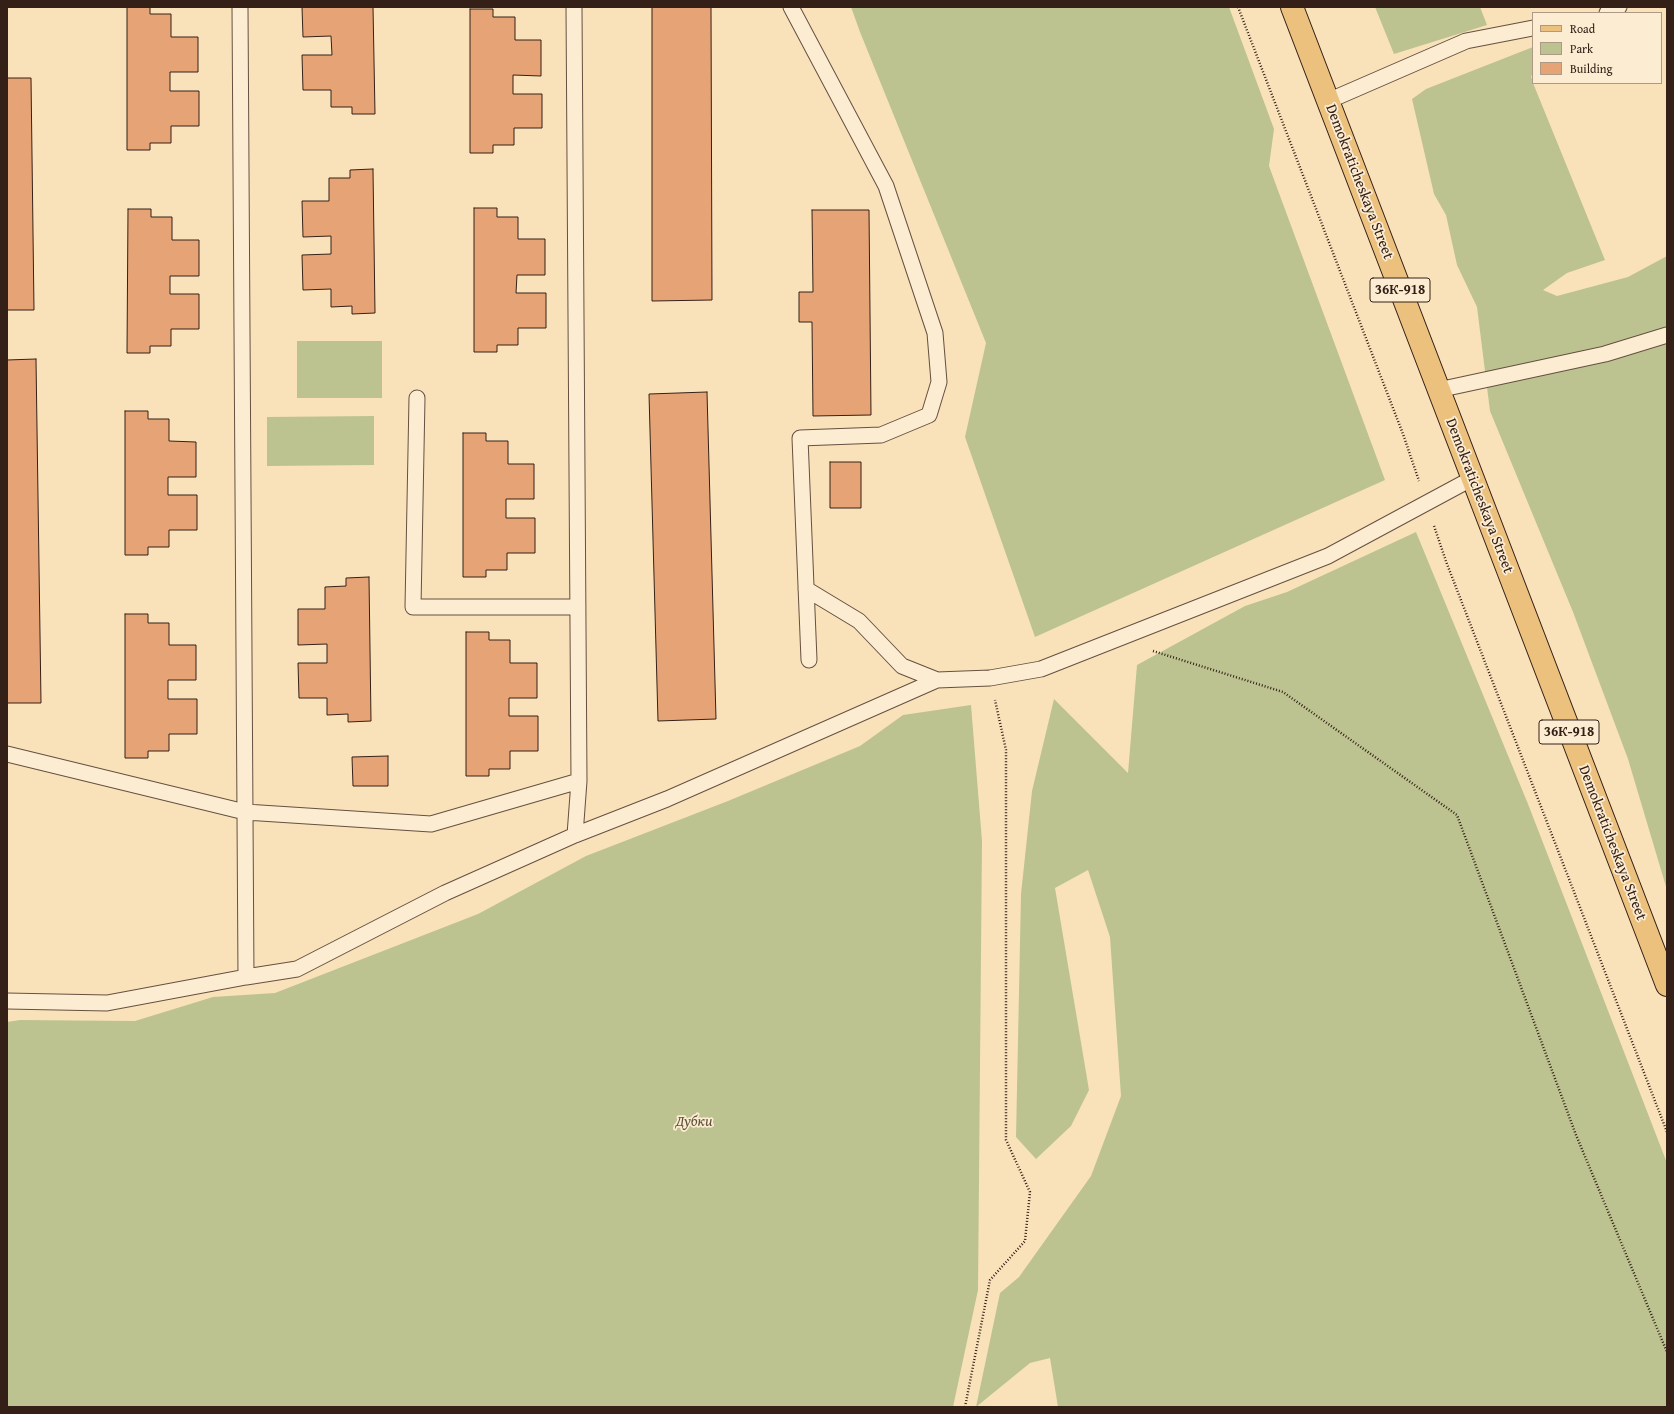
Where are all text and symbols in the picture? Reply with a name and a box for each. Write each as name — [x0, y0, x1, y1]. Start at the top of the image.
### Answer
legend — [1532, 12, 1662, 84]
text: Road — [1570, 20, 1595, 37]
text: Park — [1570, 40, 1593, 57]
text: Building — [1570, 60, 1613, 77]
street label: Demokraticheskaya Street — [1321, 102, 1397, 262]
road number: 36К-918 — [1370, 278, 1430, 302]
street label: Demokraticheskaya Street — [1441, 416, 1517, 576]
road number: 36К-918 — [1539, 720, 1599, 744]
street label: Demokraticheskaya Street — [1574, 763, 1650, 923]
park label: Дубки — [675, 1113, 713, 1131]

